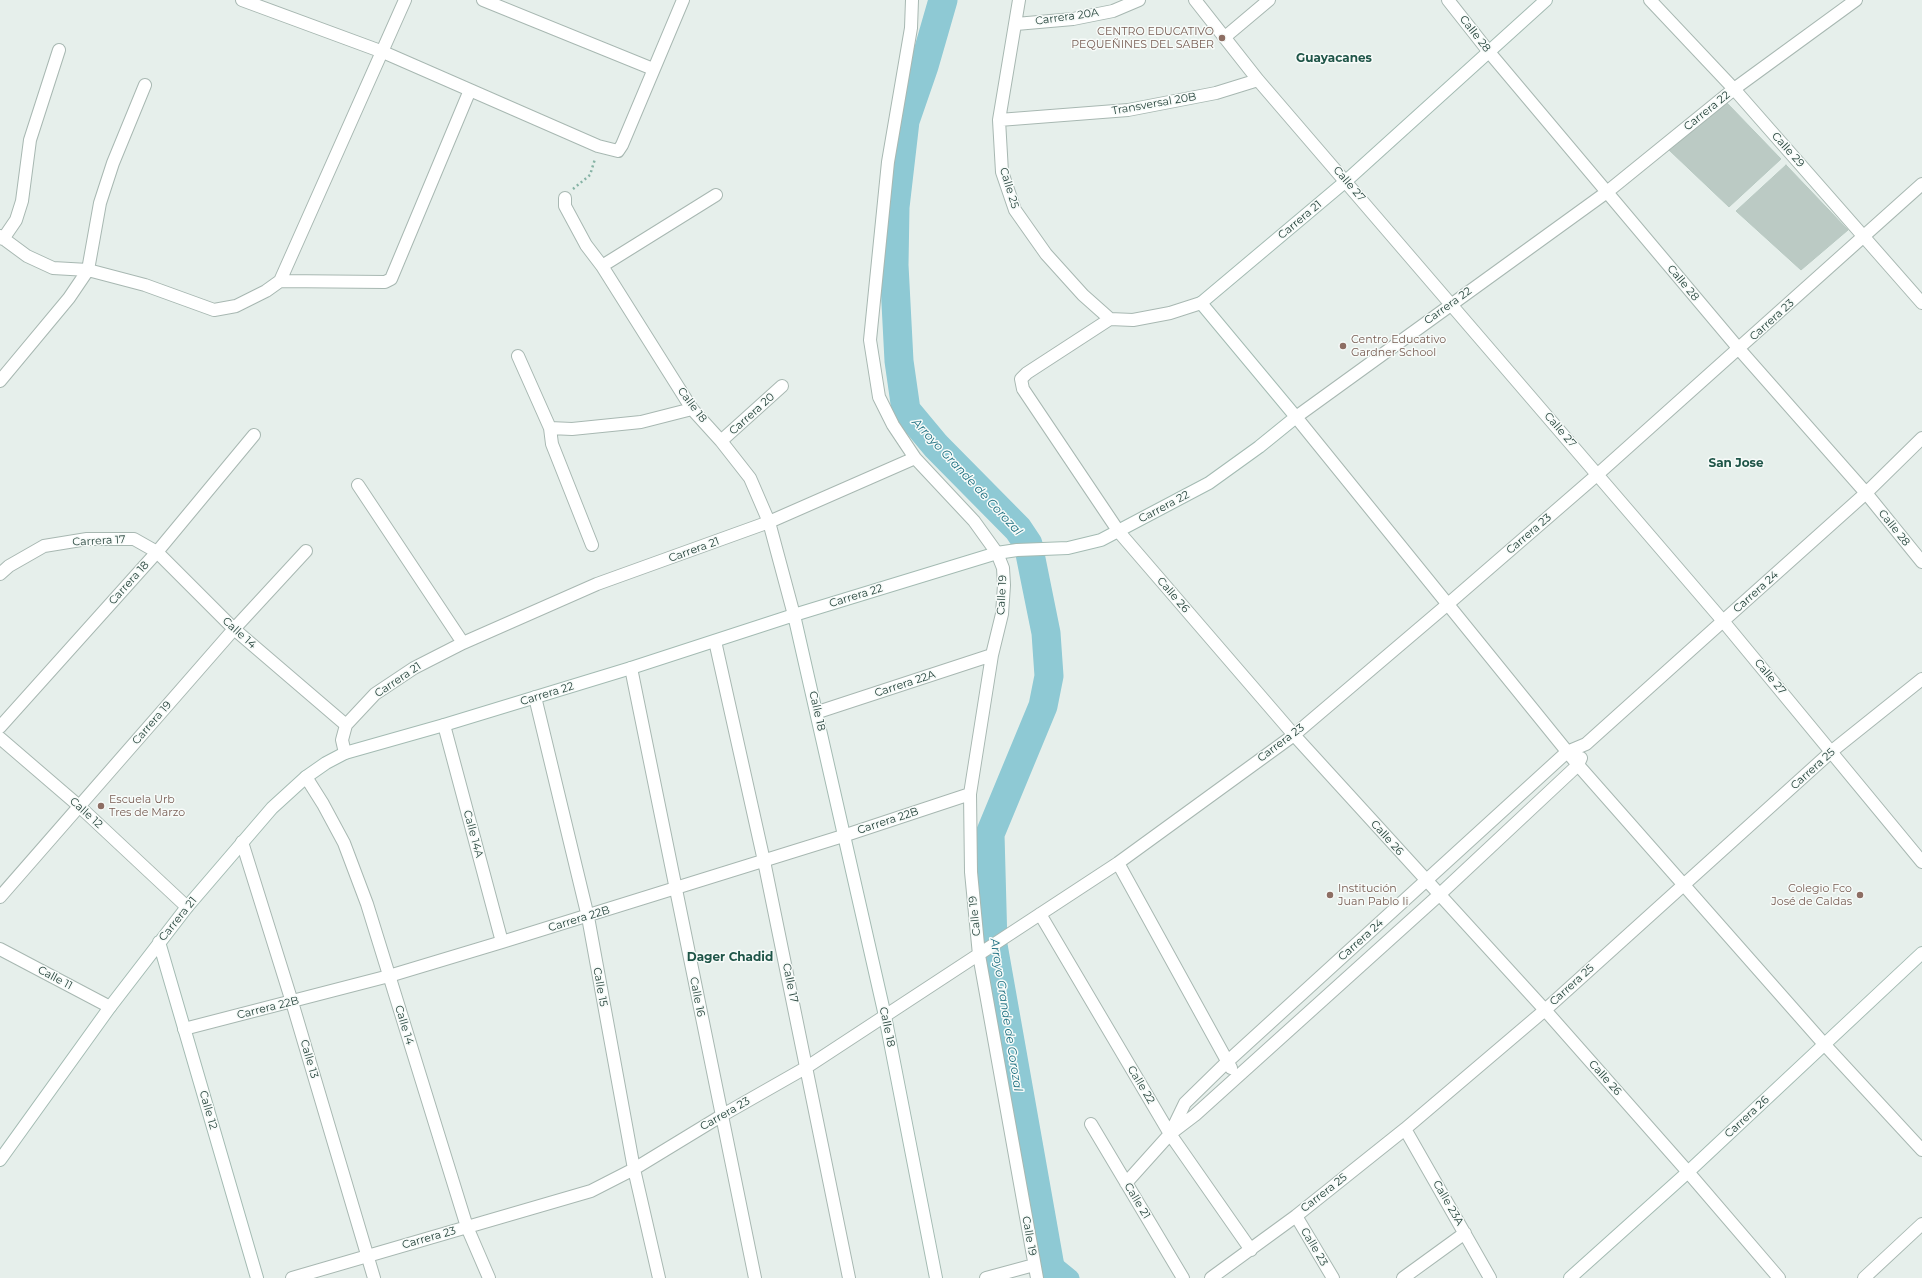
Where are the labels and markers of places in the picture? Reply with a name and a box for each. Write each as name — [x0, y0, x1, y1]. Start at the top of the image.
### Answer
place label: CENTRO EDUCATIVO PEQUEÑINES DEL SABER — [1071, 25, 1214, 51]
marker: CENTRO EDUCATIVO PEQUEÑINES DEL SABER — [1217, 33, 1227, 43]
place label: Centro Educativo Gardner School — [1351, 333, 1446, 359]
marker: Centro Educativo Gardner School — [1338, 341, 1348, 351]
place label: Escuela Urb Tres de Marzo — [109, 793, 185, 819]
marker: Escuela Urb Tres de Marzo — [96, 801, 106, 811]
place label: Institución Juan Pablo Ii — [1338, 882, 1408, 908]
place label: Colegio Fco José de Caldas — [1771, 882, 1852, 908]
marker: Institución Juan Pablo Ii — [1325, 890, 1335, 900]
marker: Colegio Fco José de Caldas — [1855, 890, 1865, 900]

